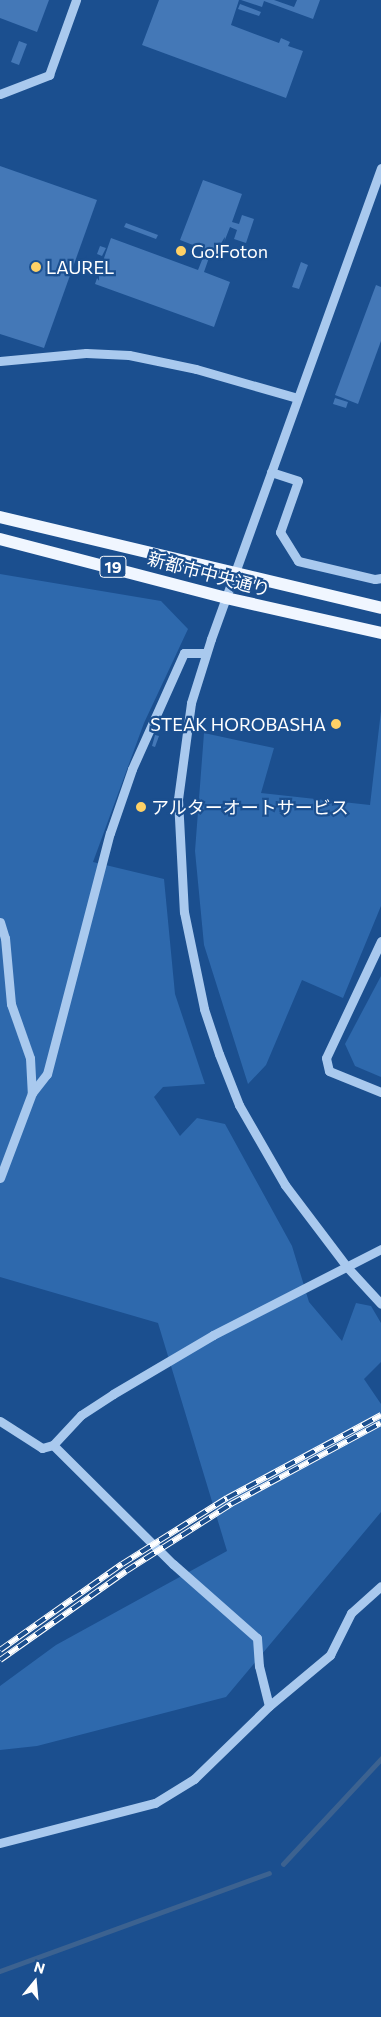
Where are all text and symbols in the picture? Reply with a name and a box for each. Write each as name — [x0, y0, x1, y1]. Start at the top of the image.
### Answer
place label: Go!Foton — [191, 240, 268, 262]
marker: Go!Foton — [175, 245, 187, 257]
place label: LAUREL — [46, 256, 114, 278]
marker: LAUREL — [30, 261, 42, 273]
street label: 新都市中央通り — [145, 547, 273, 601]
road number: 19 — [99, 554, 127, 580]
place label: STEAK HOROBASHA — [150, 713, 326, 735]
marker: STEAK HOROBASHA — [330, 718, 342, 730]
place label: アルターオートサービス — [151, 796, 349, 818]
marker: アルターオートサービス — [135, 801, 147, 813]
north arrow — [10, 1957, 60, 2007]
text: N — [32, 1958, 47, 1977]

